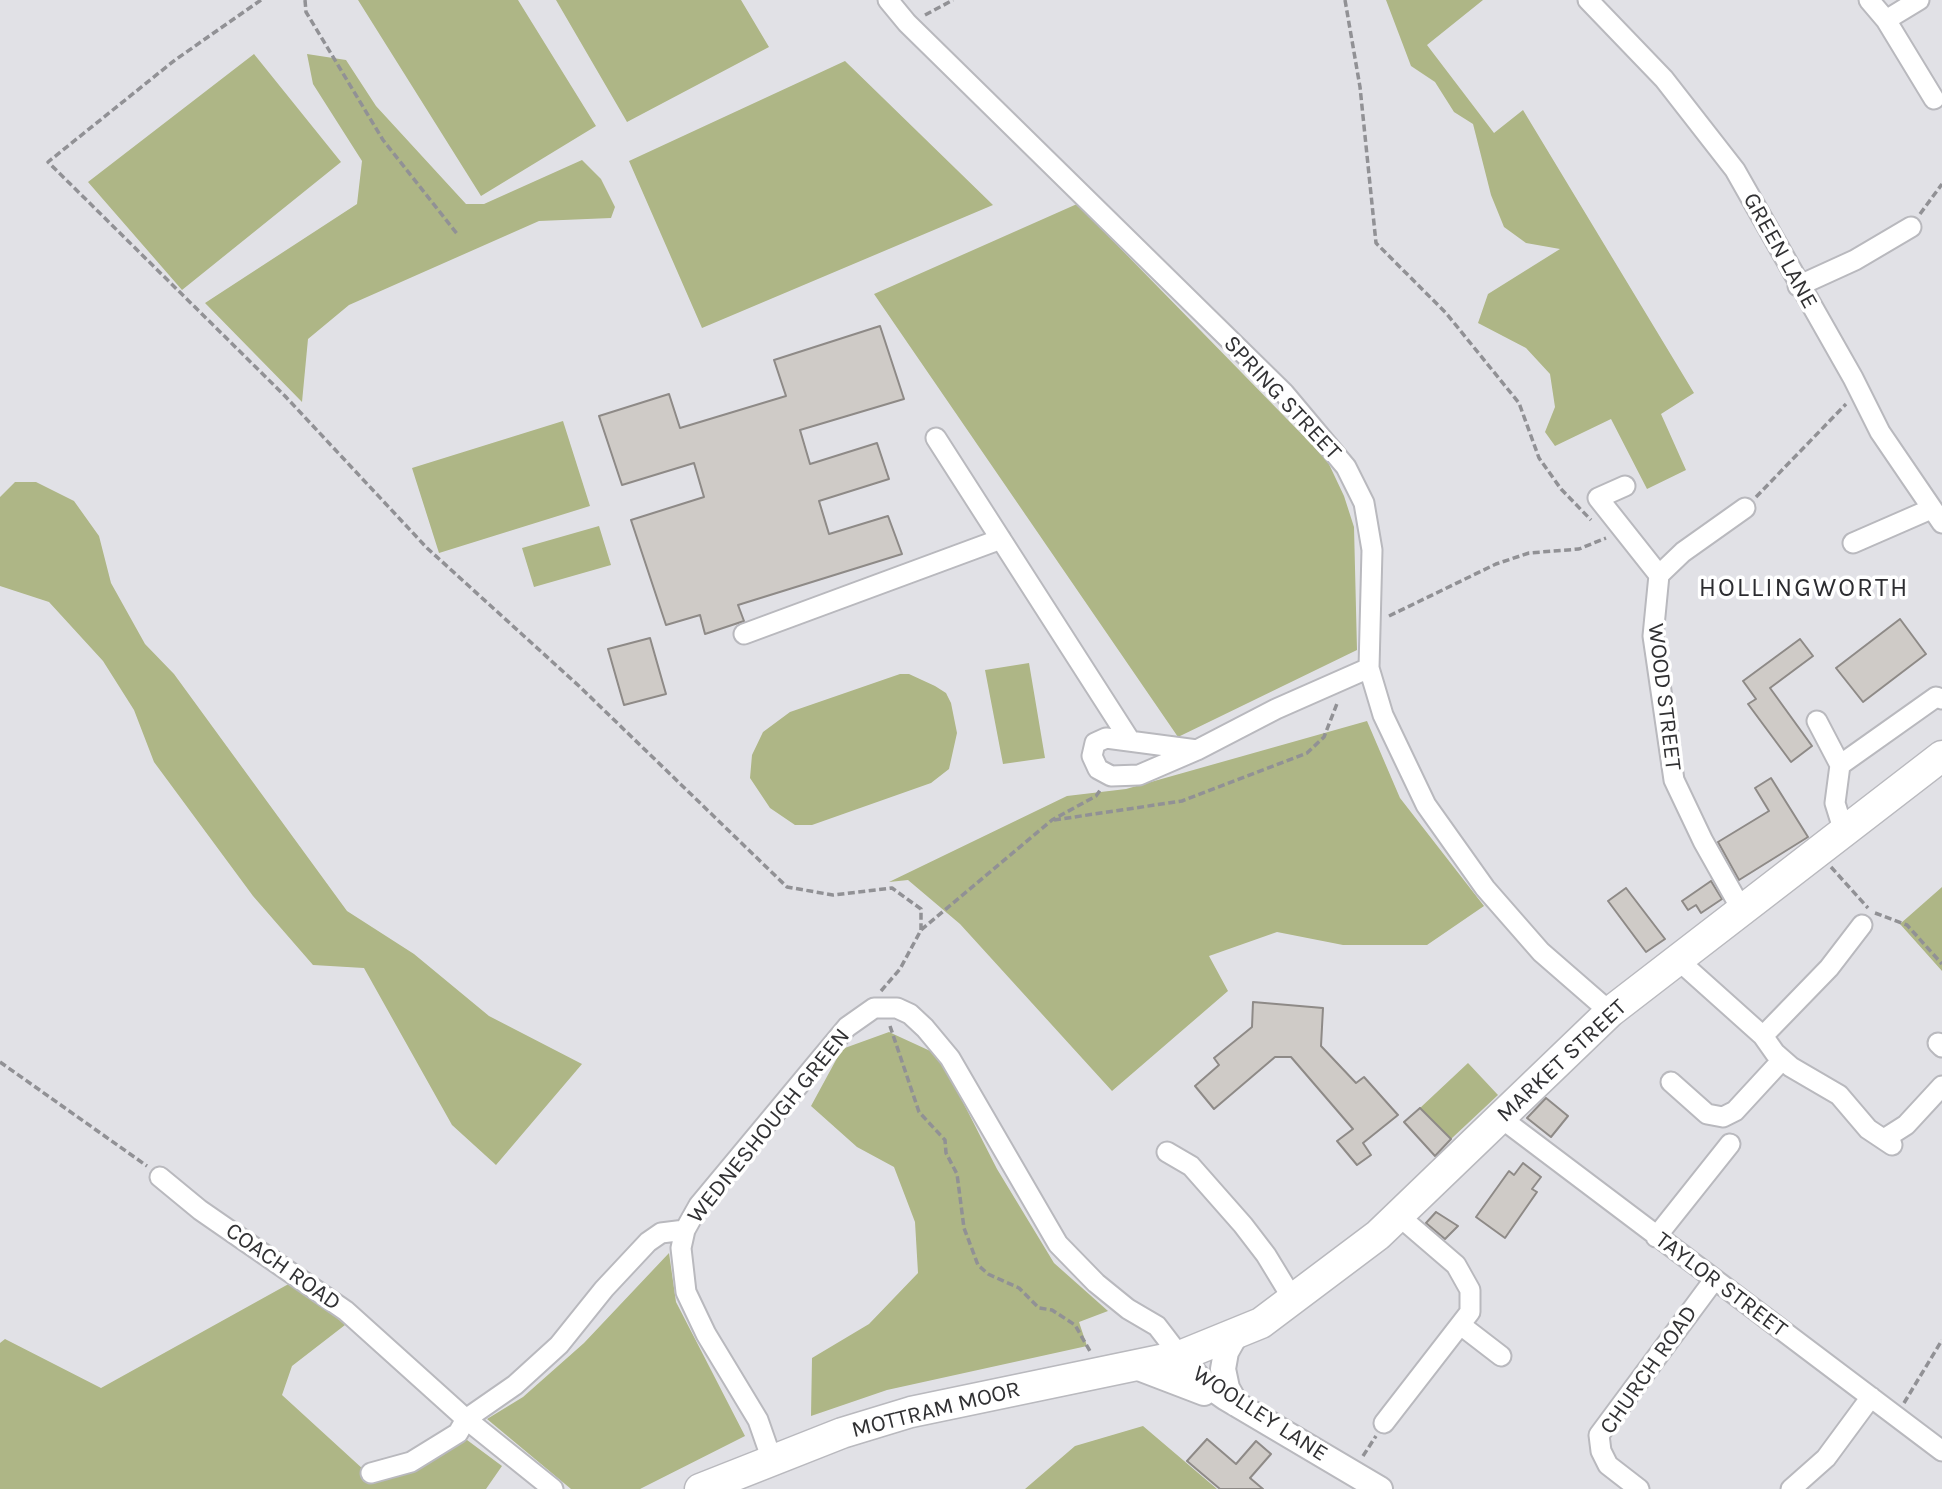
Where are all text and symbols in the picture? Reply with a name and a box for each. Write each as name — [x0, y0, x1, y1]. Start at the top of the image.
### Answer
street label: GREEN LANE — [1737, 188, 1823, 314]
street label: SPRING STREET — [1217, 330, 1347, 466]
district label: HOLLINGWORTH — [1700, 573, 1908, 605]
street label: WOOD STREET — [1641, 622, 1687, 772]
street label: MARKET STREET — [1491, 994, 1633, 1128]
street label: WEDNESHOUGH GREEN — [682, 1023, 856, 1229]
street label: COACH ROAD — [220, 1217, 346, 1317]
street label: TAYLOR STREET — [1650, 1226, 1792, 1344]
street label: CHURCH ROAD — [1594, 1300, 1704, 1440]
street label: WOOLLEY LANE — [1187, 1360, 1333, 1468]
street label: MOTTRAM MOOR — [849, 1376, 1023, 1444]

